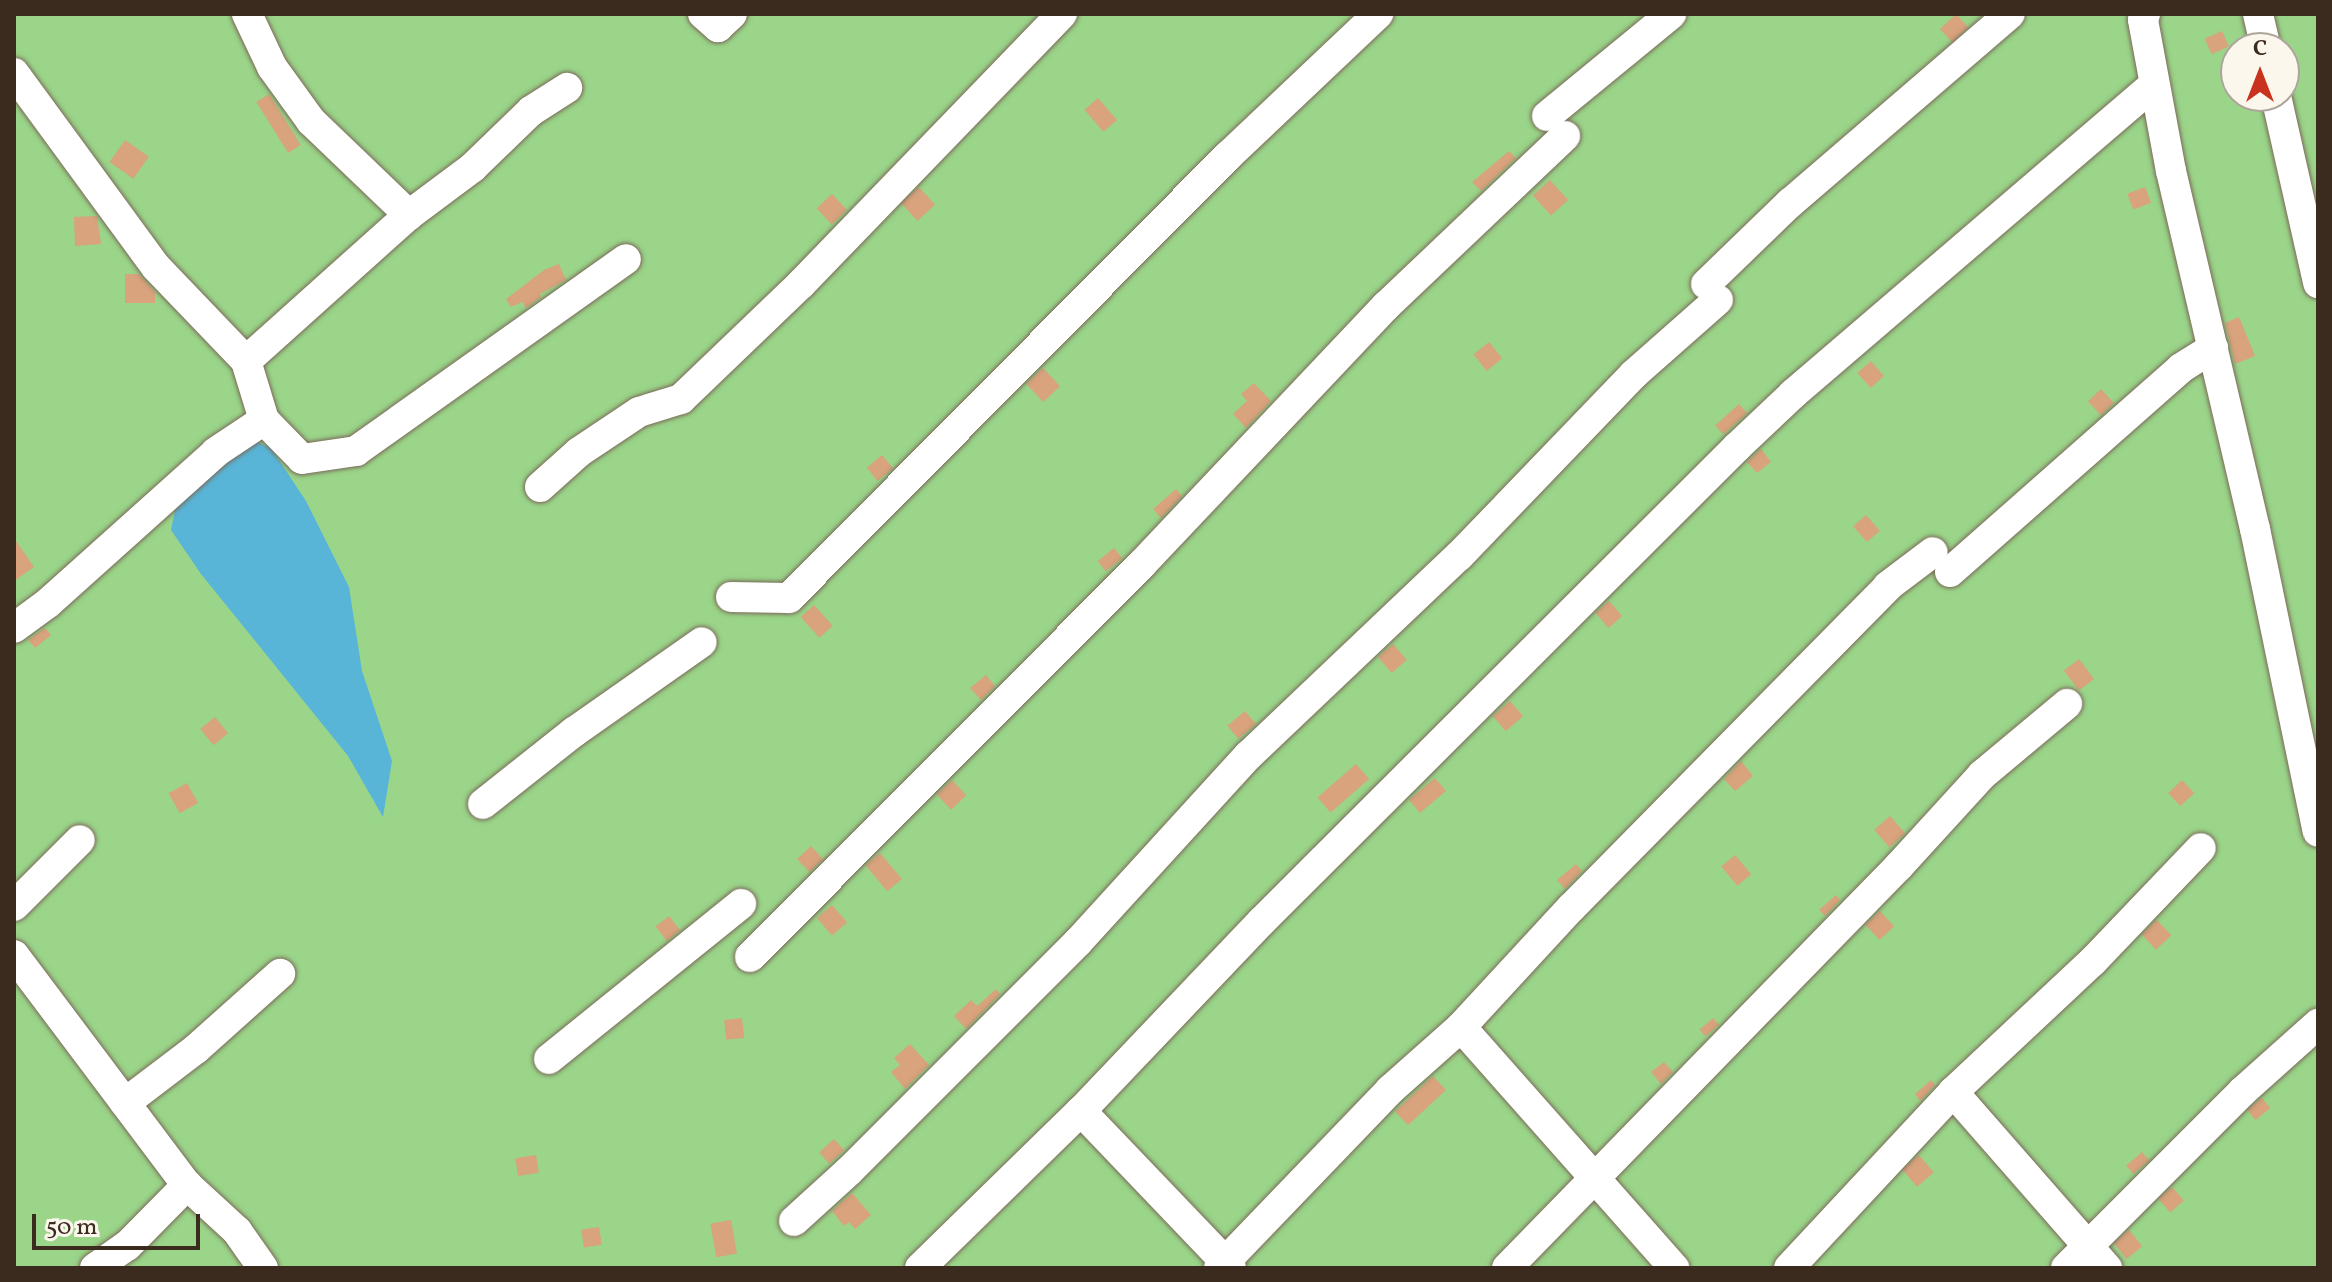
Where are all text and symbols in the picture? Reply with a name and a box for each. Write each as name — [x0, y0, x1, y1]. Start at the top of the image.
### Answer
north arrow — [2220, 32, 2300, 112]
text: С — [2253, 34, 2267, 65]
scale bar — [36, 1198, 204, 1248]
text: 50 m — [46, 1211, 98, 1245]

